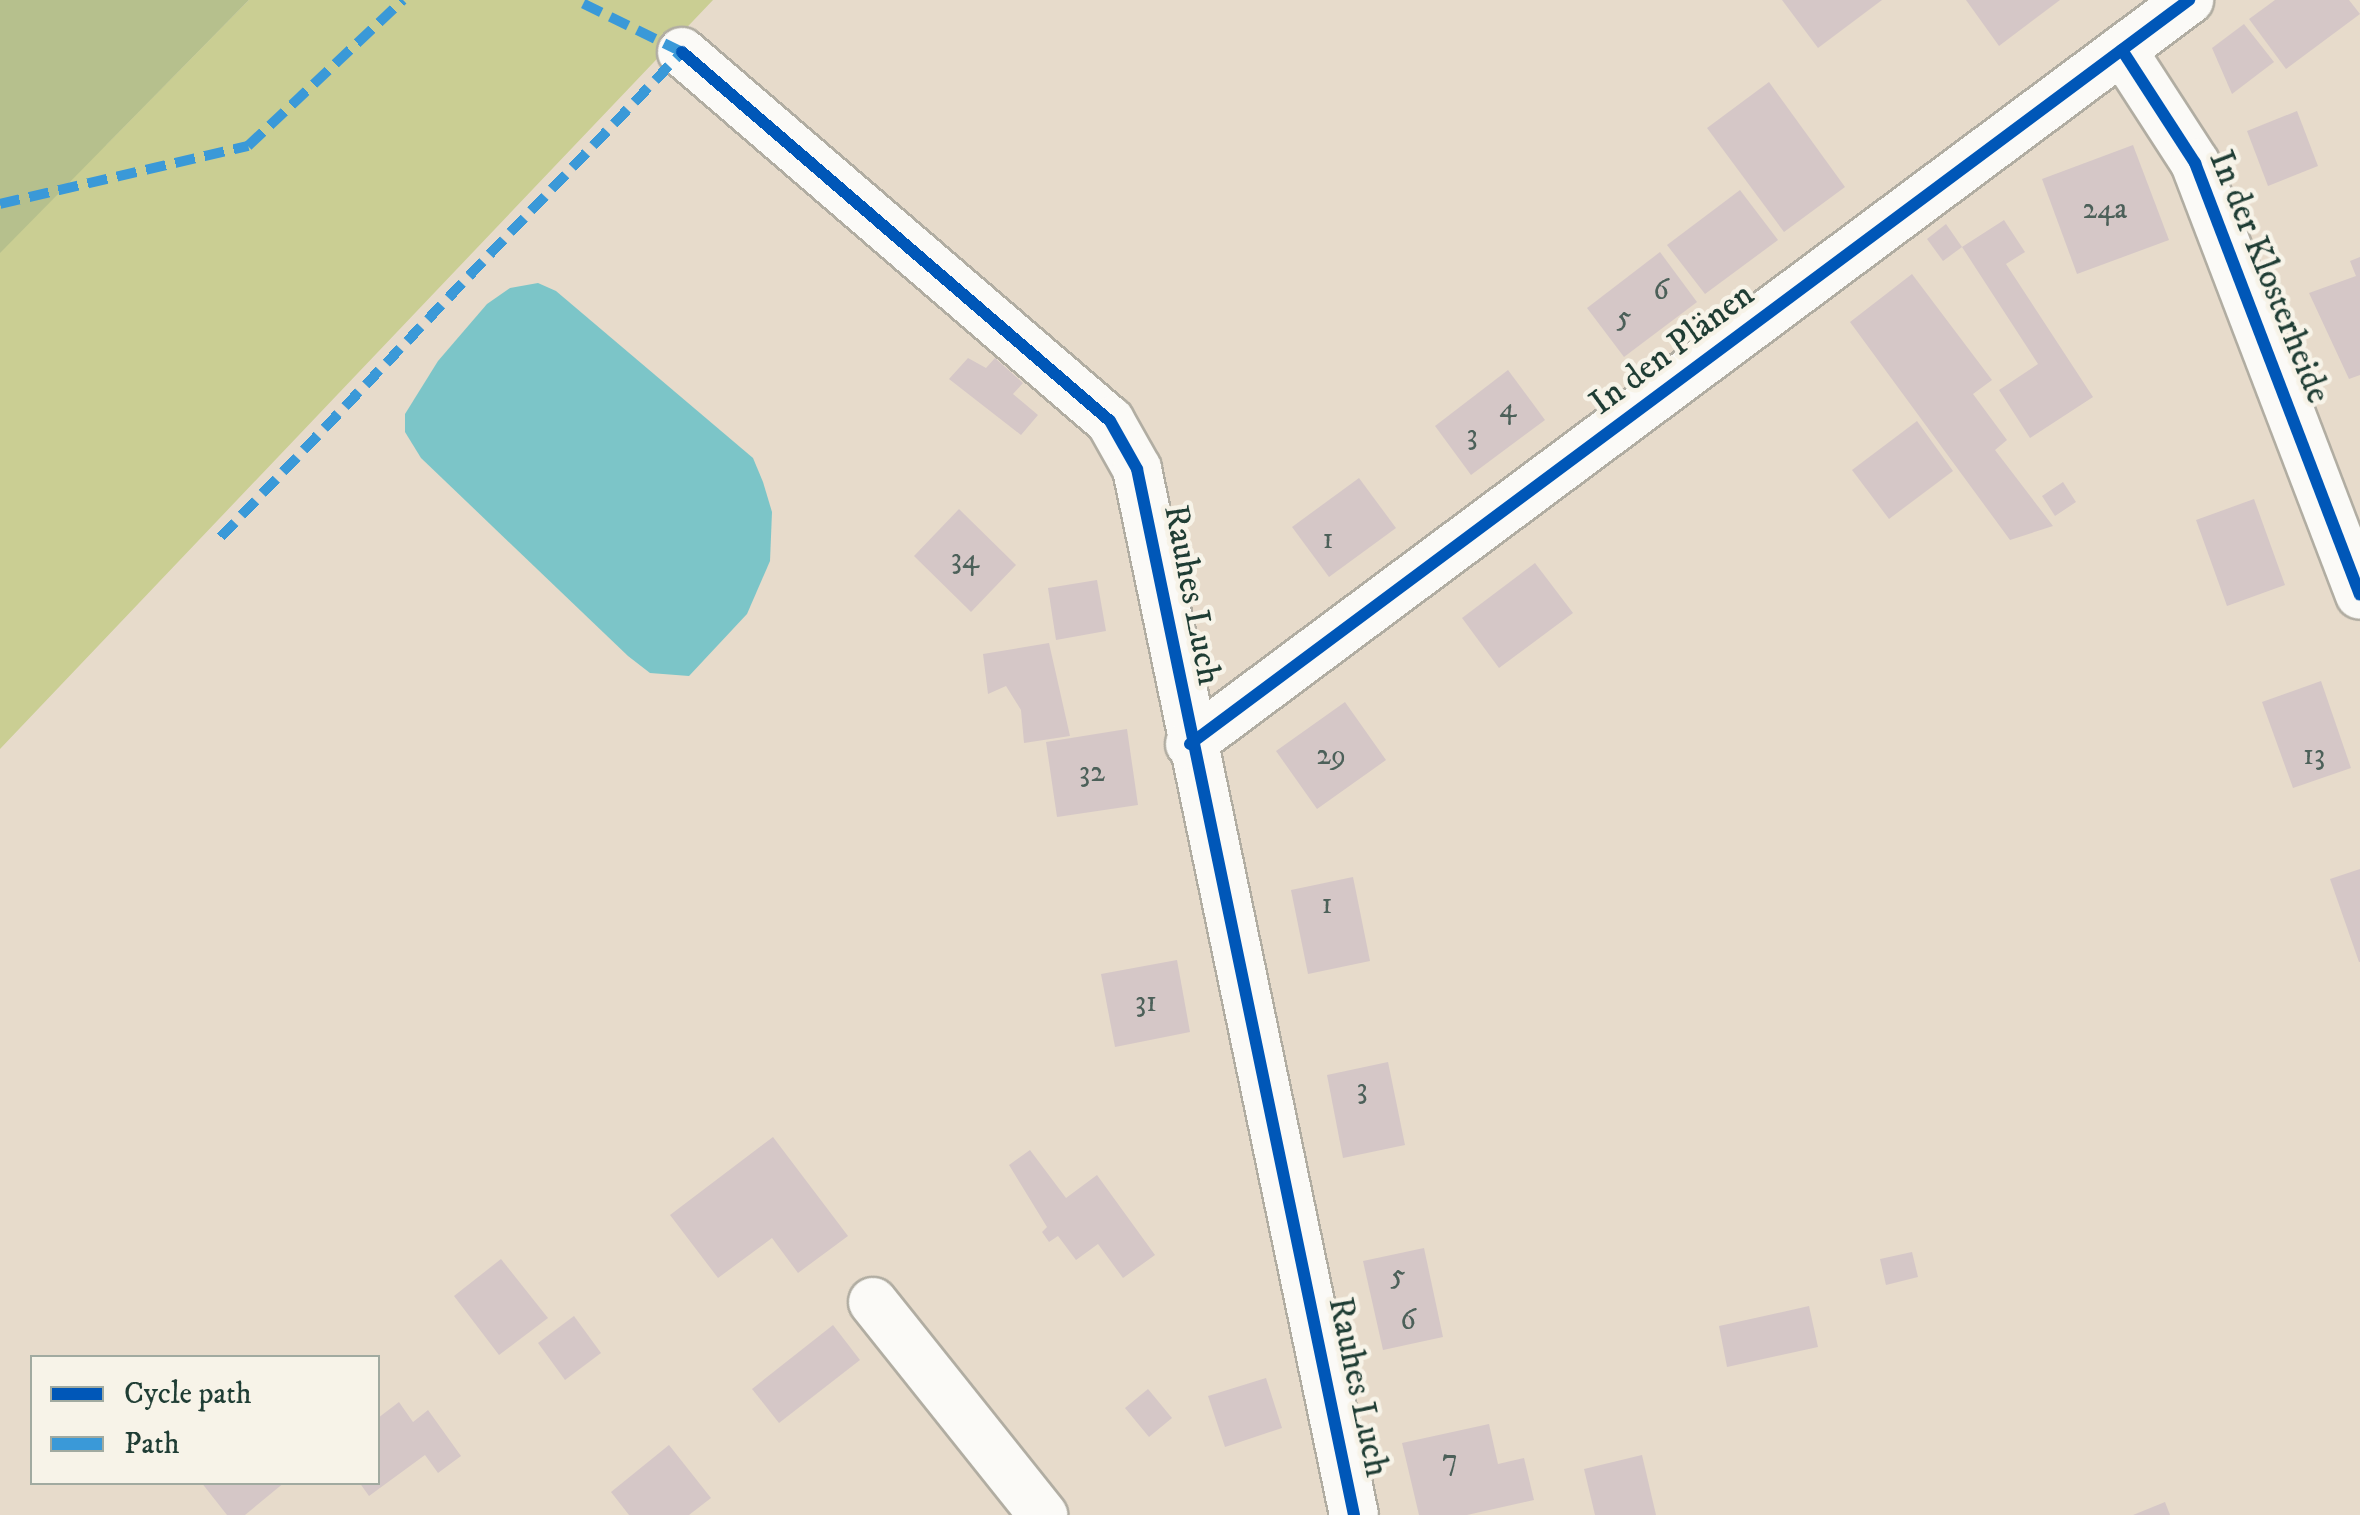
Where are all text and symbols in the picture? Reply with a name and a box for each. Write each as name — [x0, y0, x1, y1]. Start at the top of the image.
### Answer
street label: In der Klosterheide — [2199, 145, 2339, 409]
house number: 24a — [2083, 192, 2127, 228]
house number: 6 — [1653, 273, 1669, 309]
street label: In den Plänen — [1582, 274, 1762, 424]
house number: 5 — [1617, 300, 1631, 336]
house number: 4 — [1499, 391, 1517, 427]
house number: 3 — [1466, 418, 1478, 454]
street label: Rauhes Luch — [1154, 501, 1230, 689]
house number: 1 — [1322, 522, 1334, 558]
house number: 34 — [951, 542, 979, 578]
house number: 29 — [1316, 738, 1346, 774]
house number: 13 — [2303, 738, 2325, 774]
house number: 32 — [1079, 755, 1105, 791]
house number: 1 — [1321, 887, 1333, 923]
house number: 31 — [1135, 985, 1157, 1021]
house number: 3 — [1356, 1072, 1368, 1108]
house number: 5 — [1391, 1258, 1405, 1294]
street label: Rauhes Luch — [1318, 1293, 1398, 1481]
house number: 6 — [1400, 1303, 1416, 1339]
legend — [30, 1355, 380, 1485]
text: Cycle path — [124, 1376, 252, 1413]
text: Path — [124, 1426, 180, 1463]
house number: 7 — [1442, 1443, 1458, 1479]

